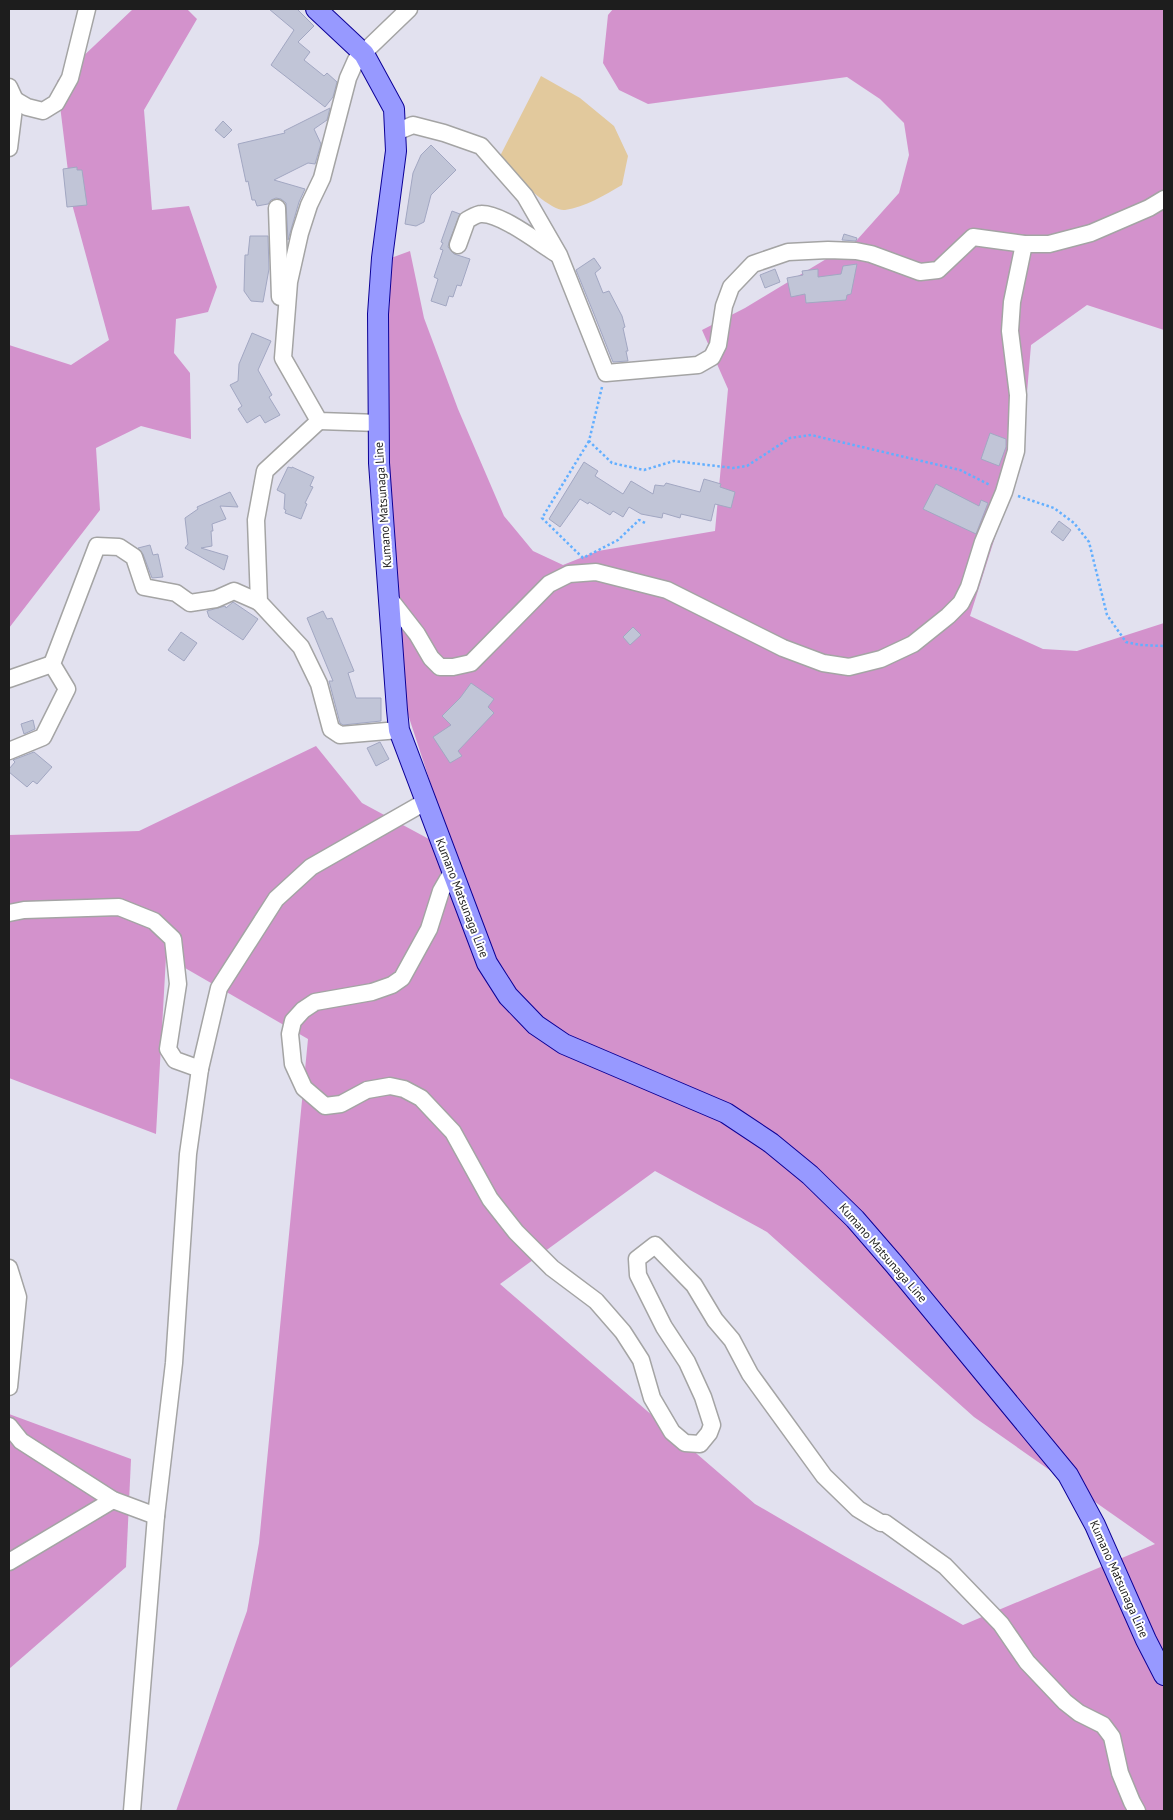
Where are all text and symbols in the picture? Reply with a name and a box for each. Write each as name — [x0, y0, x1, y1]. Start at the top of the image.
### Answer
street label: Kumano Matsunaga Line — [371, 441, 394, 569]
street label: Kumano Matsunaga Line — [433, 836, 492, 960]
street label: Kumano Matsunaga Line — [836, 1200, 931, 1305]
street label: Kumano Matsunaga Line — [1087, 1518, 1152, 1640]

